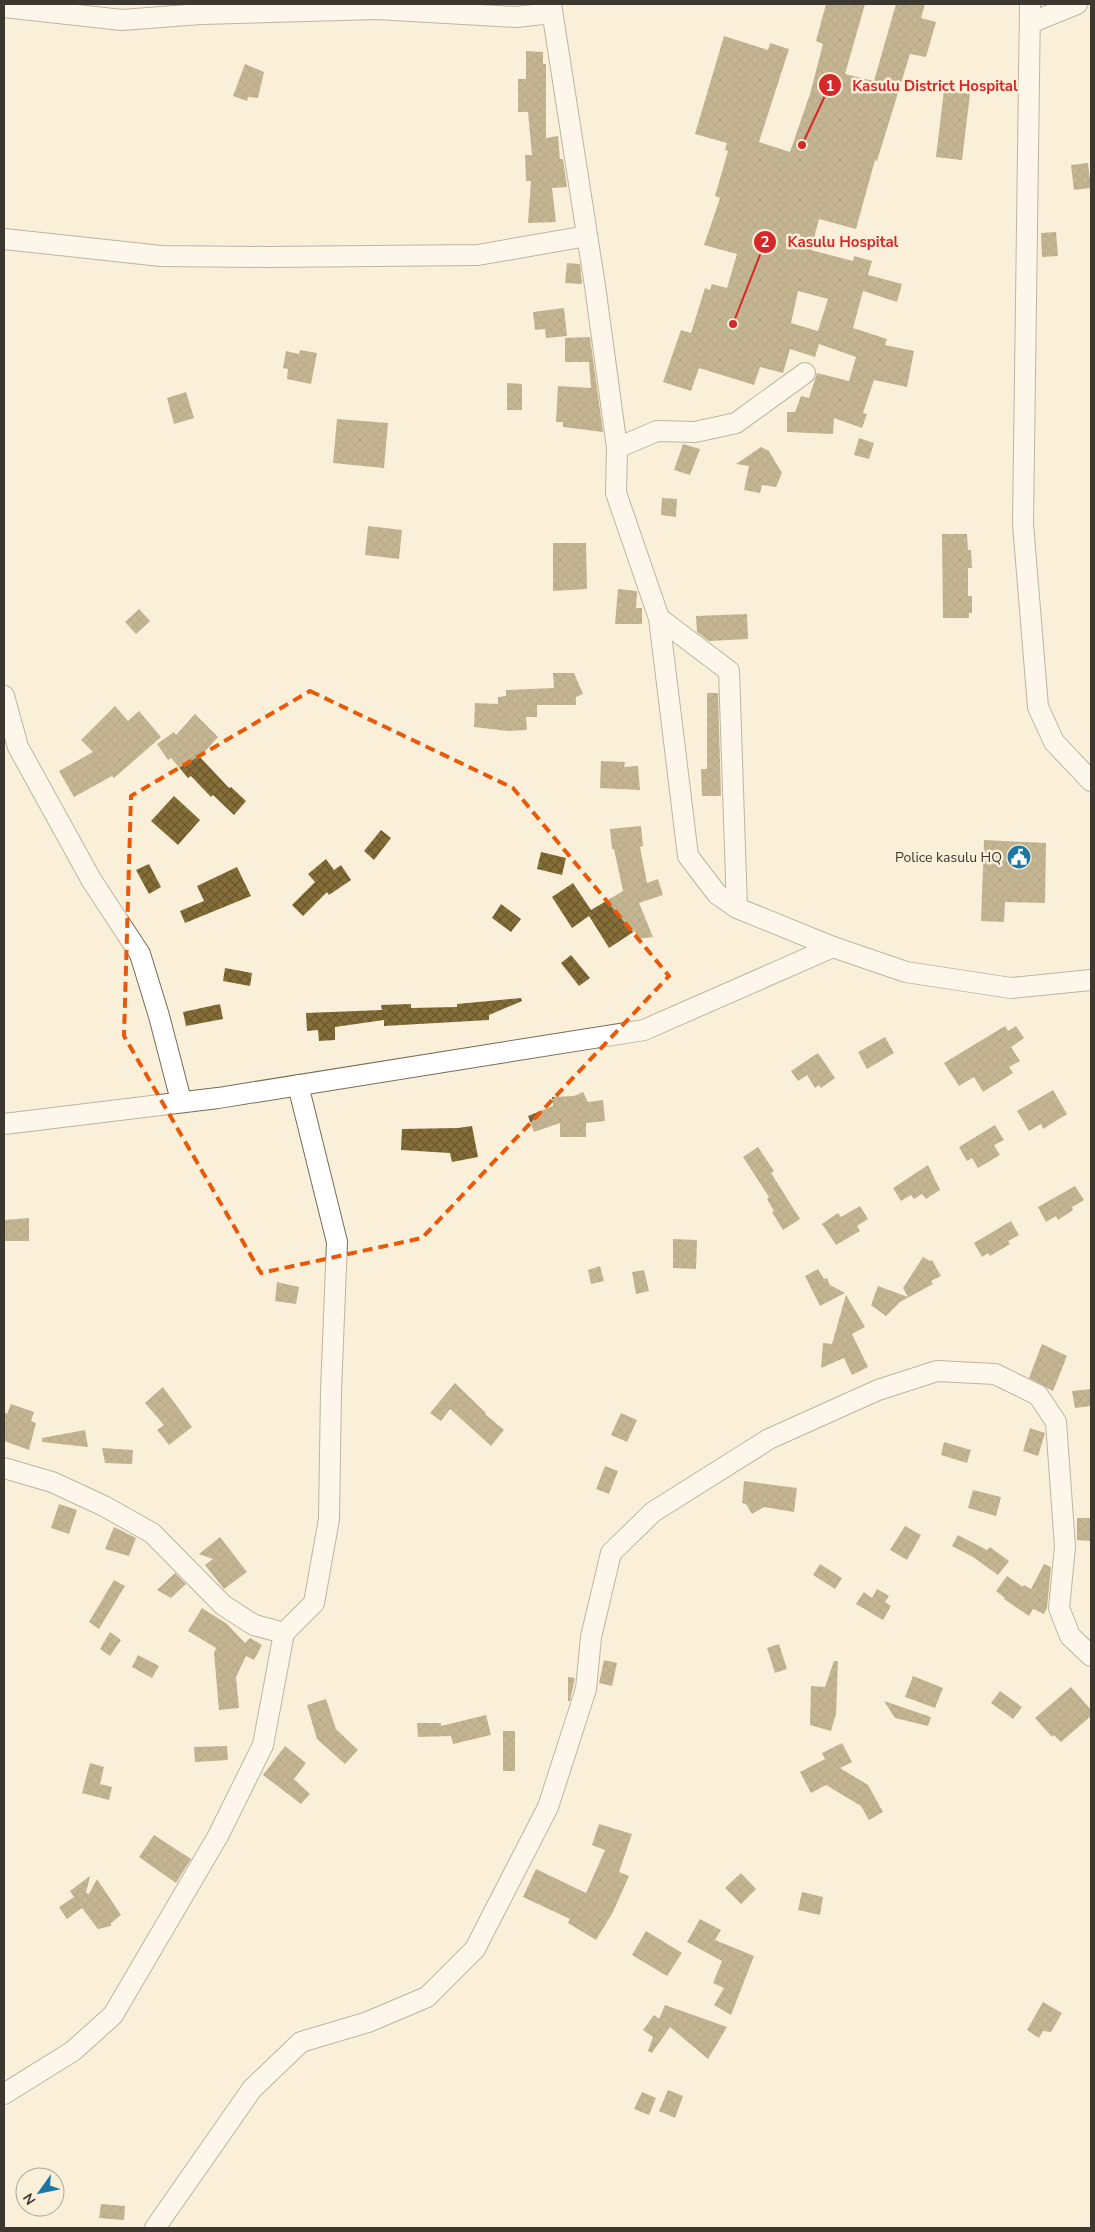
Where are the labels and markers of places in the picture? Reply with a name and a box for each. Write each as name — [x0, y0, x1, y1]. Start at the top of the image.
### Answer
callout: Kasulu District Hospital — [818, 70, 1028, 100]
callout: Kasulu Hospital — [752, 227, 908, 257]
public building icon: Police kasulu HQ — [1006, 844, 1032, 870]
place label: Police kasulu HQ — [895, 848, 1002, 867]

